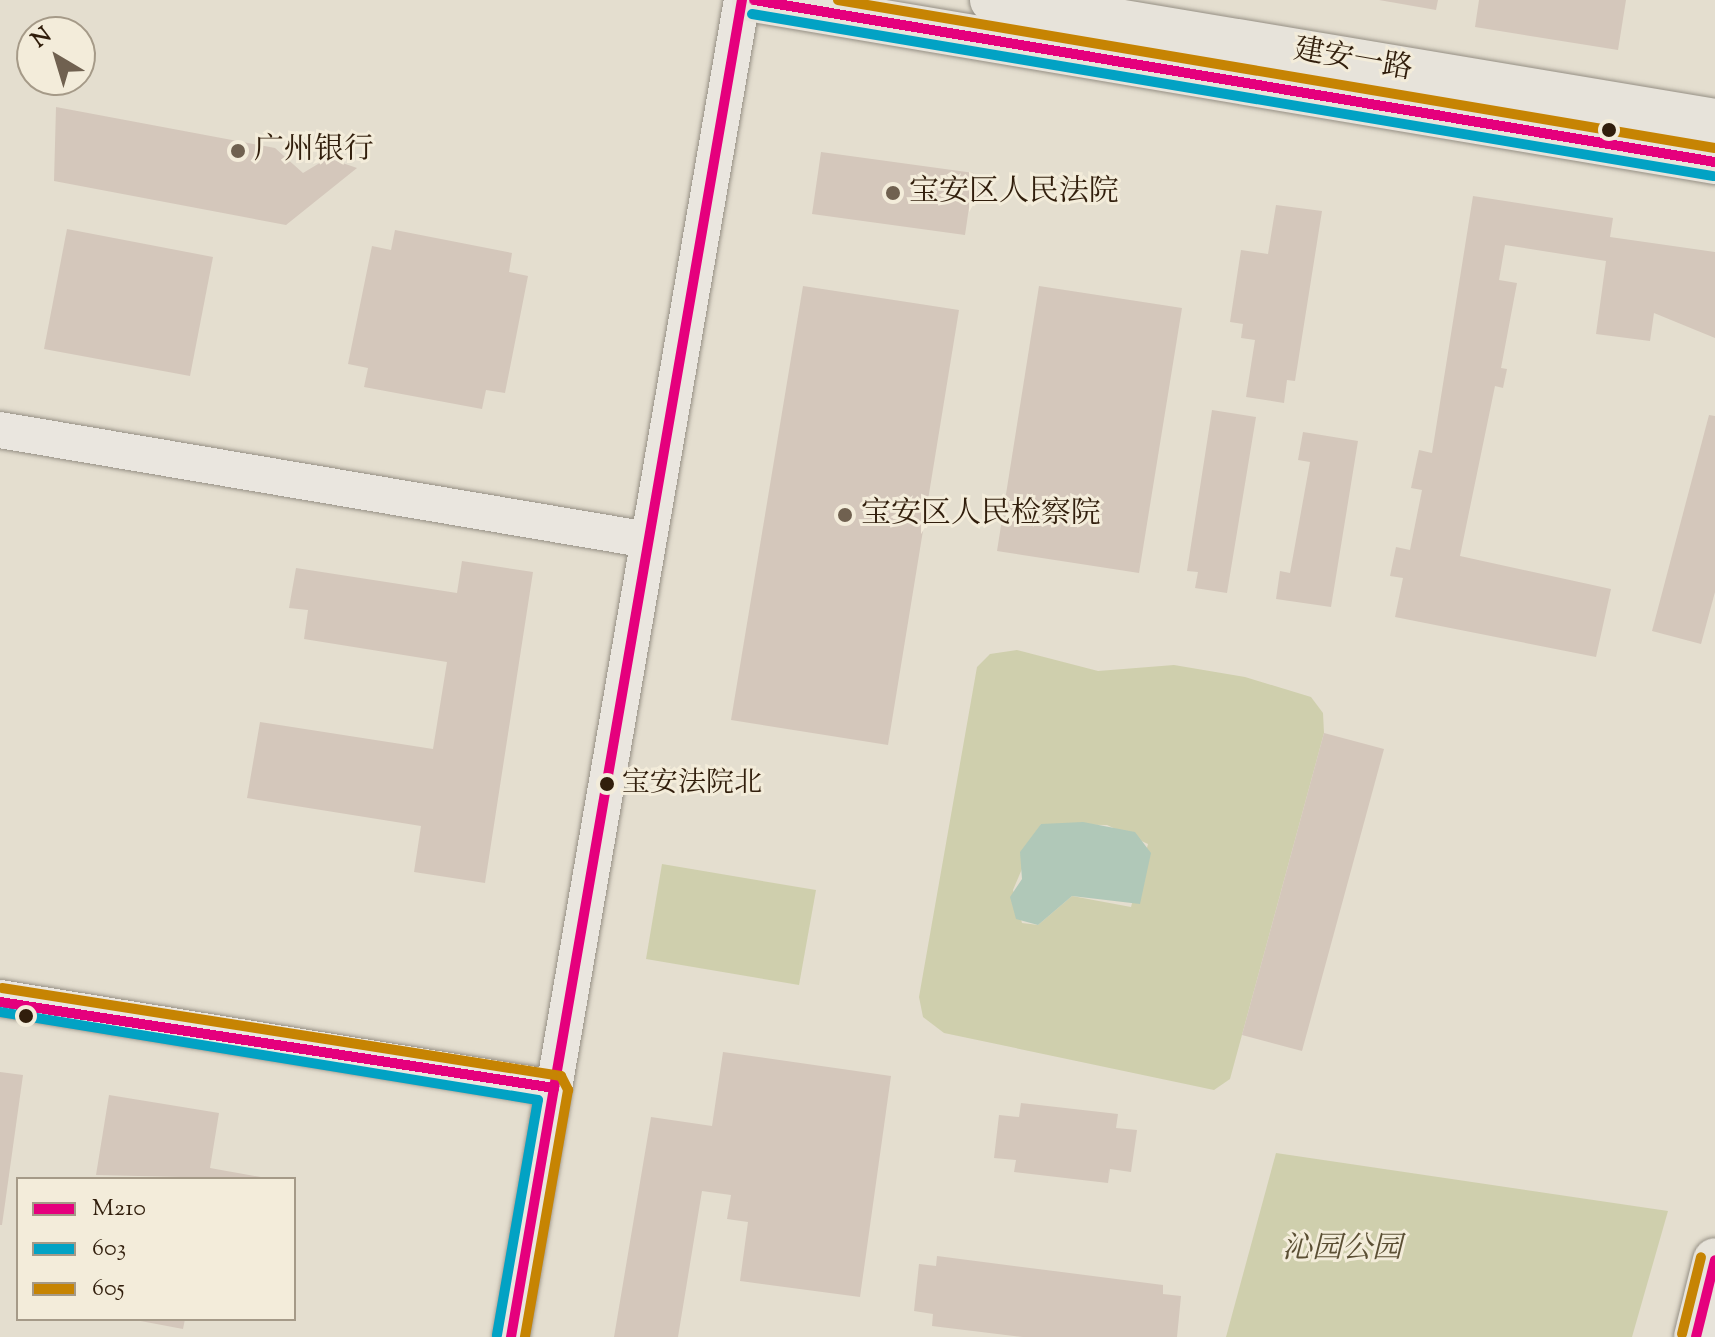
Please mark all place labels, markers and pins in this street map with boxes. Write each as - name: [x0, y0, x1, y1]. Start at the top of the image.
- unlabelled marker: [1601, 122, 1617, 138]
- place label: 广州银行: [254, 133, 374, 169]
- marker: 广州银行: [229, 142, 247, 160]
- place label: 宝安区人民法院: [909, 175, 1119, 211]
- marker: 宝安区人民法院: [884, 184, 902, 202]
- place label: 宝安区人民检察院: [861, 497, 1101, 533]
- marker: 宝安区人民检察院: [836, 506, 854, 524]
- place label: 宝安法院北: [622, 767, 762, 801]
- marker: 宝安法院北: [599, 776, 615, 792]
- unlabelled marker: [18, 1008, 34, 1024]

